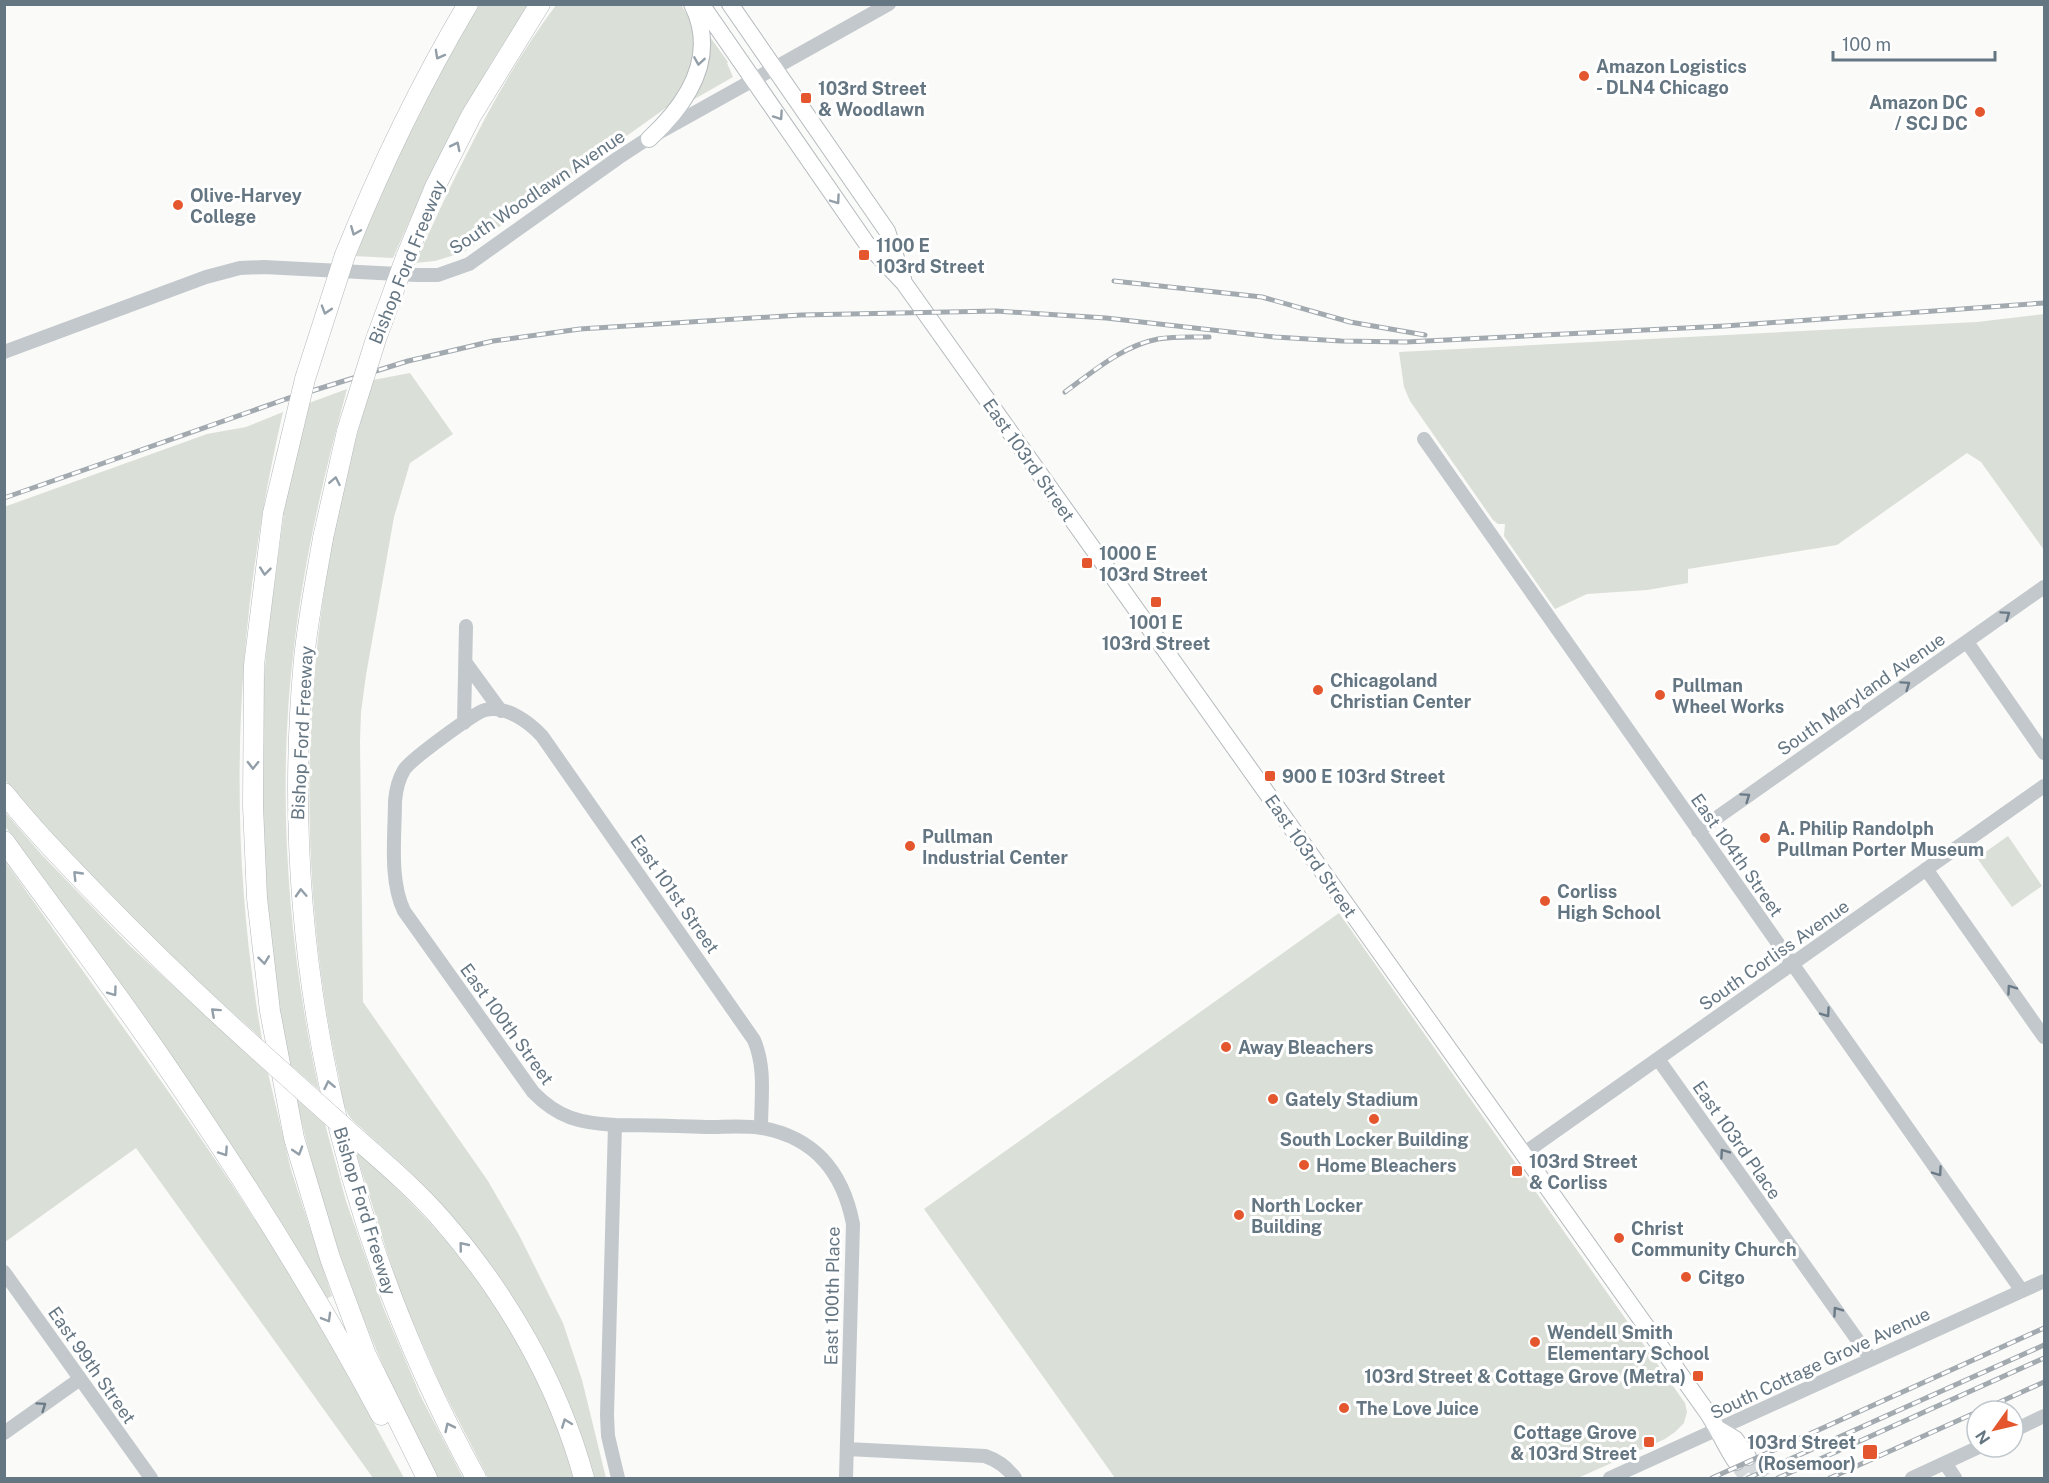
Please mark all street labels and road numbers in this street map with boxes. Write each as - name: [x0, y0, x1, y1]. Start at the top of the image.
- street label: South Woodlawn Avenue: [445, 125, 629, 259]
- street label: Bishop Ford Freeway: [365, 177, 450, 347]
- street label: East 103rd Street: [979, 394, 1079, 526]
- street label: South Maryland Avenue: [1773, 628, 1949, 760]
- street label: Bishop Ford Freeway: [287, 645, 317, 821]
- street label: East 103rd Street: [1261, 790, 1361, 922]
- street label: East 104th Street: [1687, 790, 1787, 920]
- street label: East 101st Street: [626, 831, 724, 957]
- street label: South Corliss Avenue: [1695, 895, 1853, 1015]
- street label: East 100th Street: [456, 959, 558, 1089]
- street label: East 103rd Place: [1688, 1077, 1786, 1203]
- street label: Bishop Ford Freeway: [329, 1124, 401, 1298]
- street label: East 100th Place: [820, 1226, 844, 1366]
- street label: East 99th Street: [44, 1303, 140, 1427]
- street label: South Cottage Grove Avenue: [1707, 1303, 1933, 1423]

